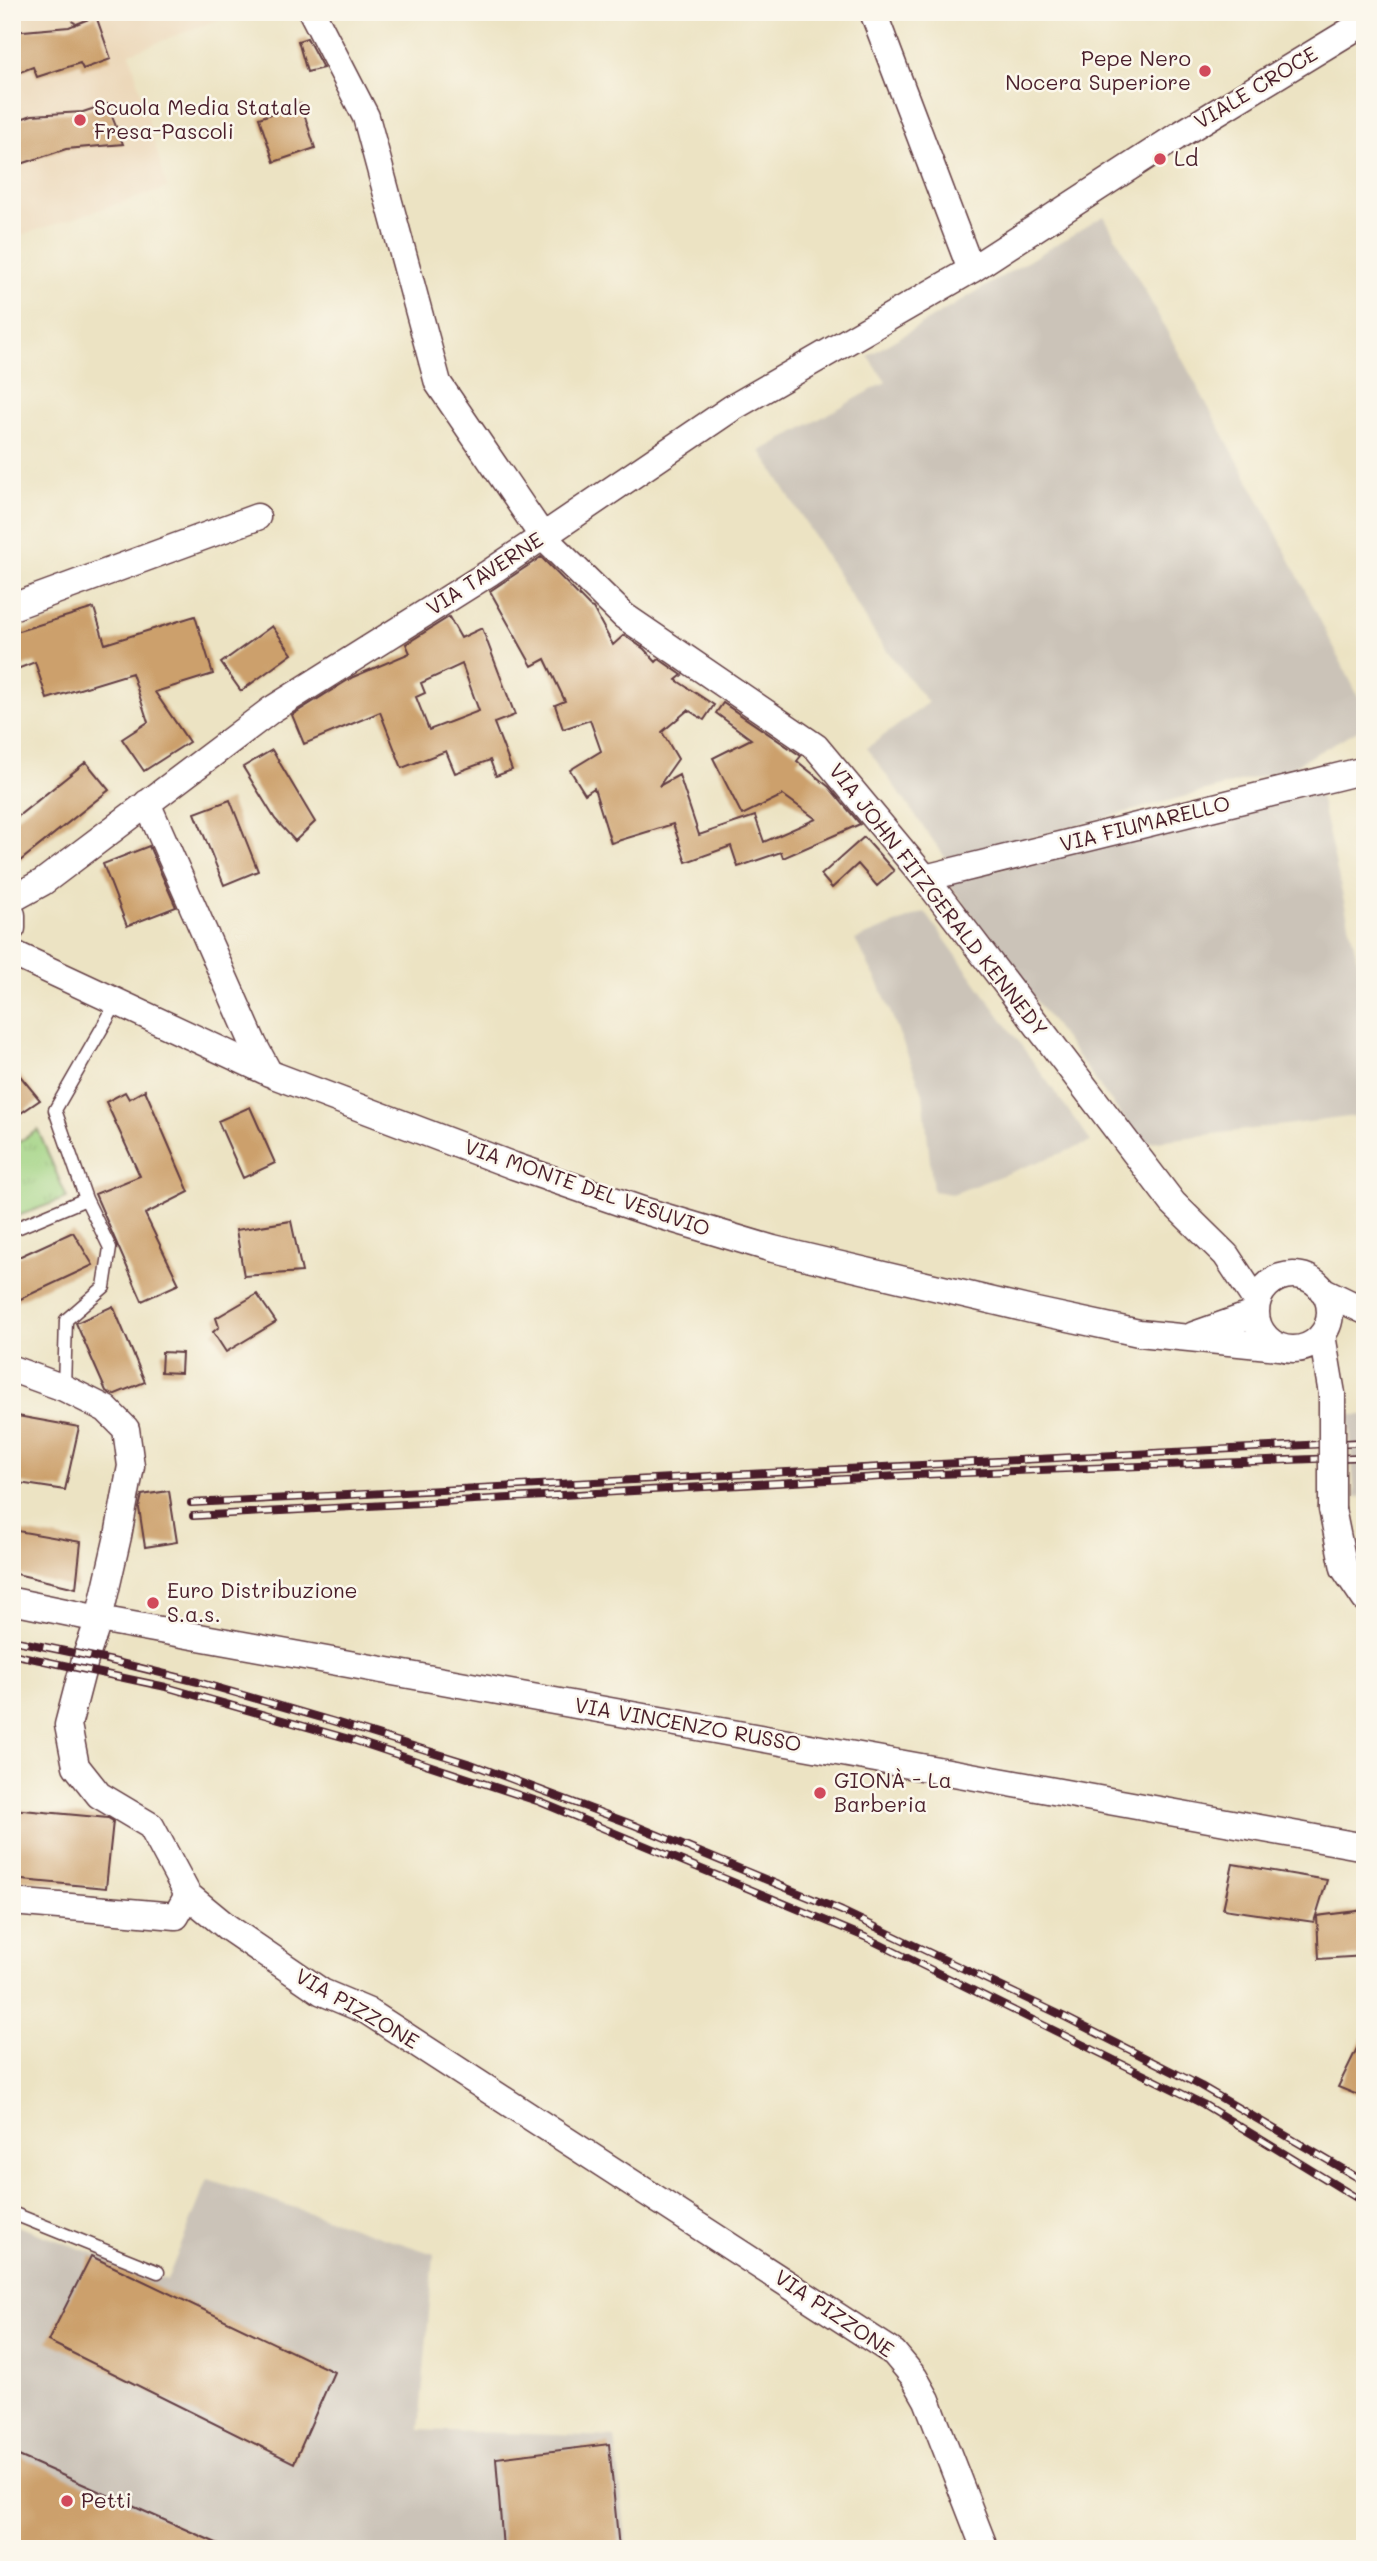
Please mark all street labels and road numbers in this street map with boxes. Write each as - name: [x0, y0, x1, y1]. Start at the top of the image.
- street label: VIALE CROCE: [1189, 39, 1322, 134]
- street label: VIA TAVERNE: [421, 525, 548, 620]
- street label: VIA JOHN FITZGERALD KENNEDY: [824, 757, 1054, 1041]
- street label: VIA FIUMARELLO: [1057, 788, 1233, 857]
- street label: VIA MONTE DEL VESUVIO: [461, 1132, 714, 1241]
- street label: VIA VINCENZO RUSSO: [573, 1690, 804, 1757]
- street label: VIA PIZZONE: [291, 1961, 424, 2054]
- street label: VIA PIZZONE: [770, 2263, 900, 2363]

